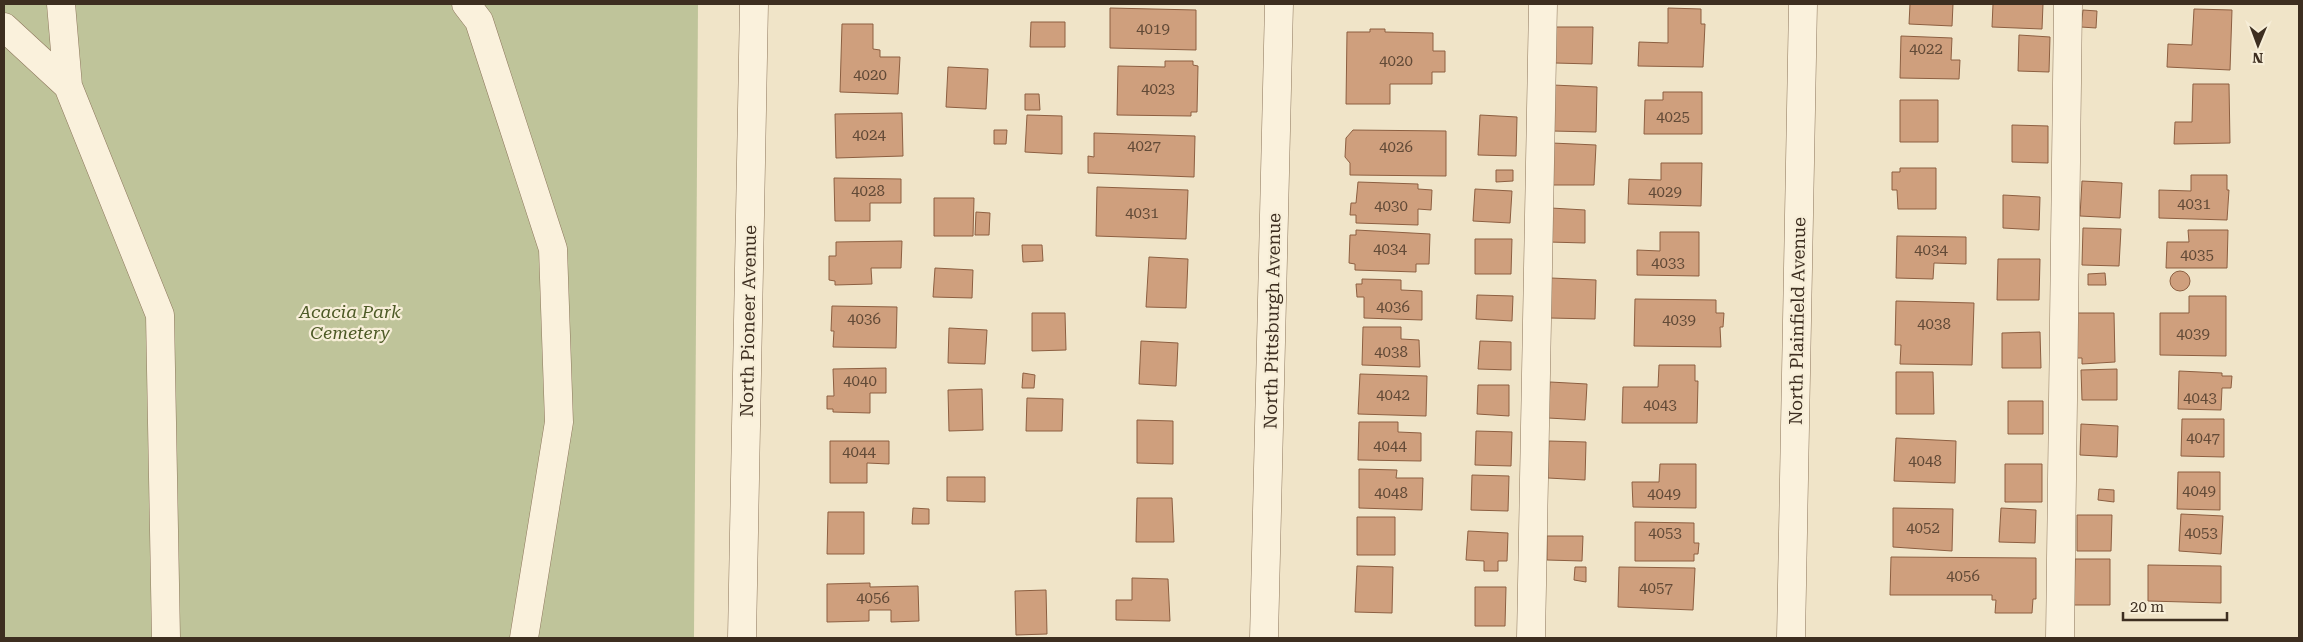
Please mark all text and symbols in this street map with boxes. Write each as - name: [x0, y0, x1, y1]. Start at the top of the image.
- house number: 4019: [1136, 20, 1170, 38]
- north arrow: [2233, 20, 2283, 70]
- house number: 4022: [1909, 40, 1943, 58]
- text: N: [2252, 50, 2263, 66]
- house number: 4020: [1379, 52, 1413, 70]
- house number: 4020: [853, 66, 887, 84]
- house number: 4023: [1141, 80, 1175, 98]
- house number: 4025: [1656, 108, 1690, 126]
- house number: 4024: [852, 126, 886, 144]
- house number: 4027: [1127, 137, 1161, 155]
- house number: 4026: [1379, 138, 1413, 156]
- house number: 4028: [851, 182, 885, 200]
- house number: 4029: [1648, 183, 1682, 201]
- house number: 4031: [2177, 195, 2211, 213]
- house number: 4030: [1374, 197, 1408, 215]
- house number: 4031: [1125, 204, 1159, 222]
- street label: North Pittsburgh Avenue: [1260, 213, 1284, 429]
- street label: North Plainfield Avenue: [1785, 217, 1809, 425]
- street label: North Pioneer Avenue: [736, 225, 760, 417]
- house number: 4034: [1373, 240, 1407, 258]
- house number: 4034: [1914, 241, 1948, 259]
- house number: 4035: [2180, 246, 2214, 264]
- house number: 4033: [1651, 254, 1685, 272]
- house number: 4036: [1376, 298, 1410, 316]
- park label: Acacia Park Cemetery: [298, 301, 401, 343]
- house number: 4036: [847, 310, 881, 328]
- house number: 4039: [1662, 311, 1696, 329]
- house number: 4038: [1917, 315, 1951, 333]
- house number: 4039: [2176, 325, 2210, 343]
- house number: 4038: [1374, 343, 1408, 361]
- house number: 4040: [843, 372, 877, 390]
- house number: 4042: [1376, 386, 1410, 404]
- house number: 4043: [2183, 389, 2217, 407]
- house number: 4043: [1643, 396, 1677, 414]
- house number: 4047: [2186, 429, 2220, 447]
- house number: 4044: [1373, 437, 1407, 455]
- house number: 4044: [842, 443, 876, 461]
- house number: 4048: [1908, 452, 1942, 470]
- house number: 4049: [2182, 482, 2216, 500]
- house number: 4048: [1374, 484, 1408, 502]
- house number: 4049: [1647, 485, 1681, 503]
- house number: 4052: [1906, 519, 1940, 537]
- house number: 4053: [1648, 524, 1682, 542]
- house number: 4053: [2184, 524, 2218, 542]
- house number: 4056: [1946, 567, 1980, 585]
- house number: 4057: [1639, 579, 1673, 597]
- house number: 4056: [856, 589, 890, 607]
- scale bar: [2123, 590, 2227, 622]
- text: 20 m: [2130, 598, 2165, 616]

